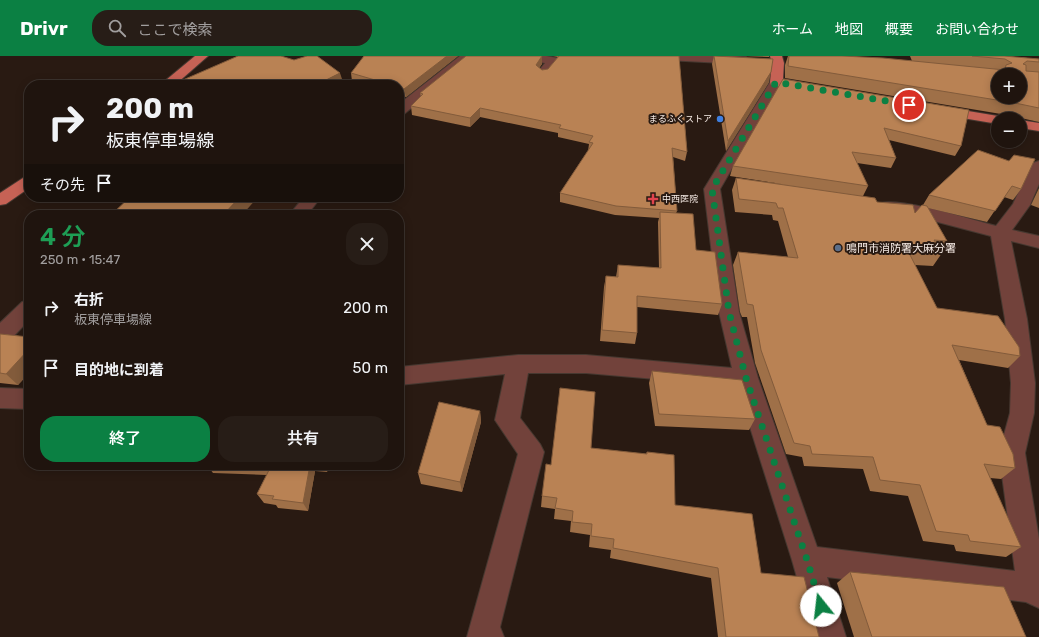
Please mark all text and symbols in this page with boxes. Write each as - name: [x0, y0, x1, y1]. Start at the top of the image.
- search box: [92, 10, 372, 46]
- text: Drivr: [20, 17, 68, 40]
- icon: search: [106, 17, 128, 39]
- text: ここで検索: [138, 21, 213, 39]
- text: ホーム: [771, 21, 813, 38]
- text: 地図: [835, 21, 863, 38]
- text: 概要: [885, 21, 913, 38]
- text: お問い合わせ: [935, 21, 1019, 38]
- map controls: [991, 68, 1027, 148]
- button: +: [991, 68, 1027, 104]
- pin: [892, 88, 926, 122]
- text: 200 m: [106, 92, 194, 125]
- icon: arrive: [898, 94, 920, 116]
- icon: right: [40, 96, 92, 148]
- button: −: [991, 112, 1027, 148]
- place label: まるふくストア: [649, 114, 712, 124]
- marker: まるふくストア: [715, 114, 725, 124]
- text: 板東停車場線: [106, 130, 214, 152]
- icon: arrive: [93, 172, 115, 194]
- text: その先: [40, 176, 85, 194]
- marker: 中西医院: [647, 193, 659, 205]
- place label: 中西医院: [662, 194, 698, 204]
- text: 4 分: [40, 223, 85, 251]
- button: close: [346, 223, 388, 265]
- place label: 鳴門市消防署大麻分署: [846, 242, 956, 255]
- marker: 鳴門市消防署大麻分署: [833, 243, 843, 253]
- text: 250 m · 15:47: [40, 252, 120, 267]
- text: 右折: [74, 291, 104, 309]
- icon: right: [40, 297, 62, 319]
- text: 200 m: [343, 299, 388, 317]
- text: 板東停車場線: [74, 312, 152, 327]
- icon: arrive: [40, 357, 62, 379]
- text: 50 m: [353, 359, 388, 377]
- text: 目的地に到着: [74, 361, 164, 379]
- button: 終了: [40, 416, 210, 462]
- button: 共有: [218, 416, 388, 462]
- position arrow: [800, 585, 842, 627]

